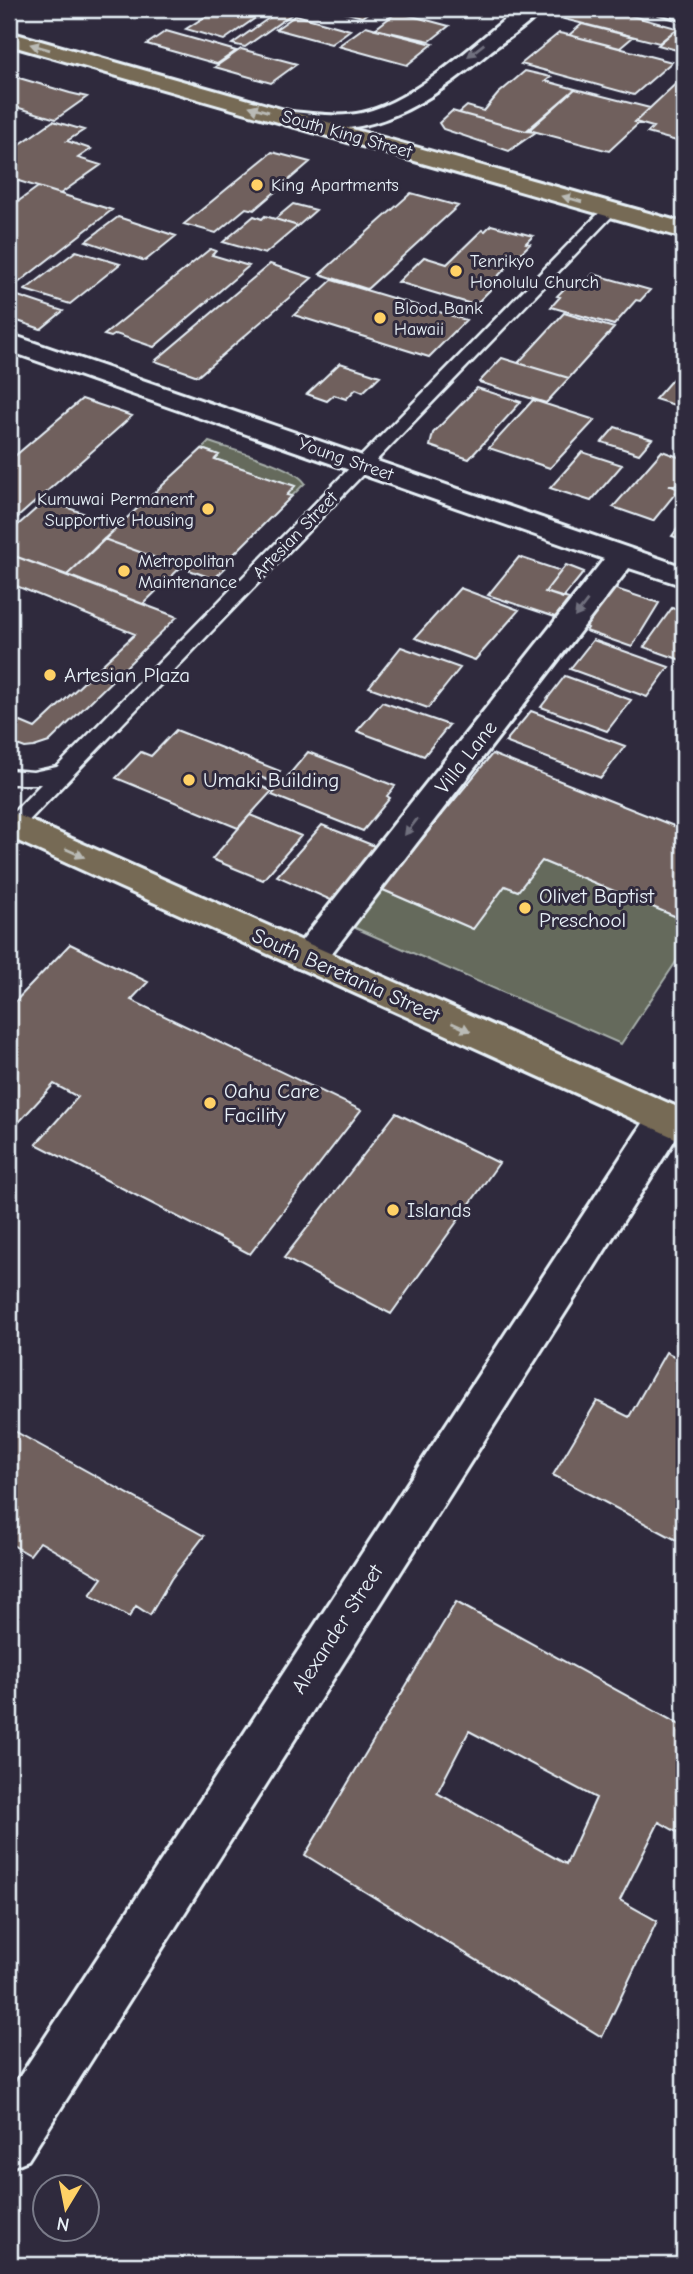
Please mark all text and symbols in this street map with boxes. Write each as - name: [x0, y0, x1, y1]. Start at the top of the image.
- one-way arrow: [29, 41, 50, 51]
- one-way arrow: [468, 43, 486, 58]
- one-way arrow: [248, 104, 269, 114]
- street label: South King Street: [279, 106, 415, 163]
- place label: King Apartments: [271, 175, 399, 196]
- marker: King Apartments: [249, 177, 265, 193]
- one-way arrow: [561, 193, 582, 203]
- place label: Tenrikyo Honolulu Church: [470, 251, 599, 293]
- marker: Tenrikyo Honolulu Church: [448, 263, 464, 279]
- place label: Blood Bank Hawaii: [394, 298, 483, 340]
- marker: Blood Bank Hawaii: [372, 310, 388, 326]
- street label: Young Street: [296, 433, 397, 486]
- street label: Artesian Street: [249, 487, 343, 583]
- place label: Kumuwai Permanent Supportive Housing: [37, 489, 195, 531]
- marker: Kumuwai Permanent Supportive Housing: [200, 501, 216, 517]
- place label: Metropolitan Maintenance: [138, 551, 237, 593]
- marker: Metropolitan Maintenance: [116, 563, 132, 579]
- one-way arrow: [574, 600, 589, 618]
- place label: Artesian Plaza: [64, 663, 190, 687]
- marker: Artesian Plaza: [42, 667, 58, 683]
- street label: Villa Lane: [430, 716, 502, 798]
- place label: Umaki Building: [203, 768, 339, 792]
- marker: Umaki Building: [181, 772, 197, 788]
- one-way arrow: [403, 817, 418, 835]
- one-way arrow: [65, 847, 85, 859]
- place label: Olivet Baptist Preschool: [539, 884, 655, 932]
- marker: Olivet Baptist Preschool: [517, 900, 533, 916]
- street label: South Beretania Street: [249, 923, 444, 1028]
- one-way arrow: [451, 1021, 471, 1033]
- place label: Oahu Care Facility: [224, 1079, 320, 1127]
- marker: Oahu Care Facility: [202, 1095, 218, 1111]
- place label: Islands: [407, 1198, 471, 1222]
- marker: Islands: [385, 1202, 401, 1218]
- street label: Alexander Street: [286, 1559, 388, 1698]
- north arrow: [32, 2172, 102, 2242]
- text: N: [55, 2212, 71, 2236]

